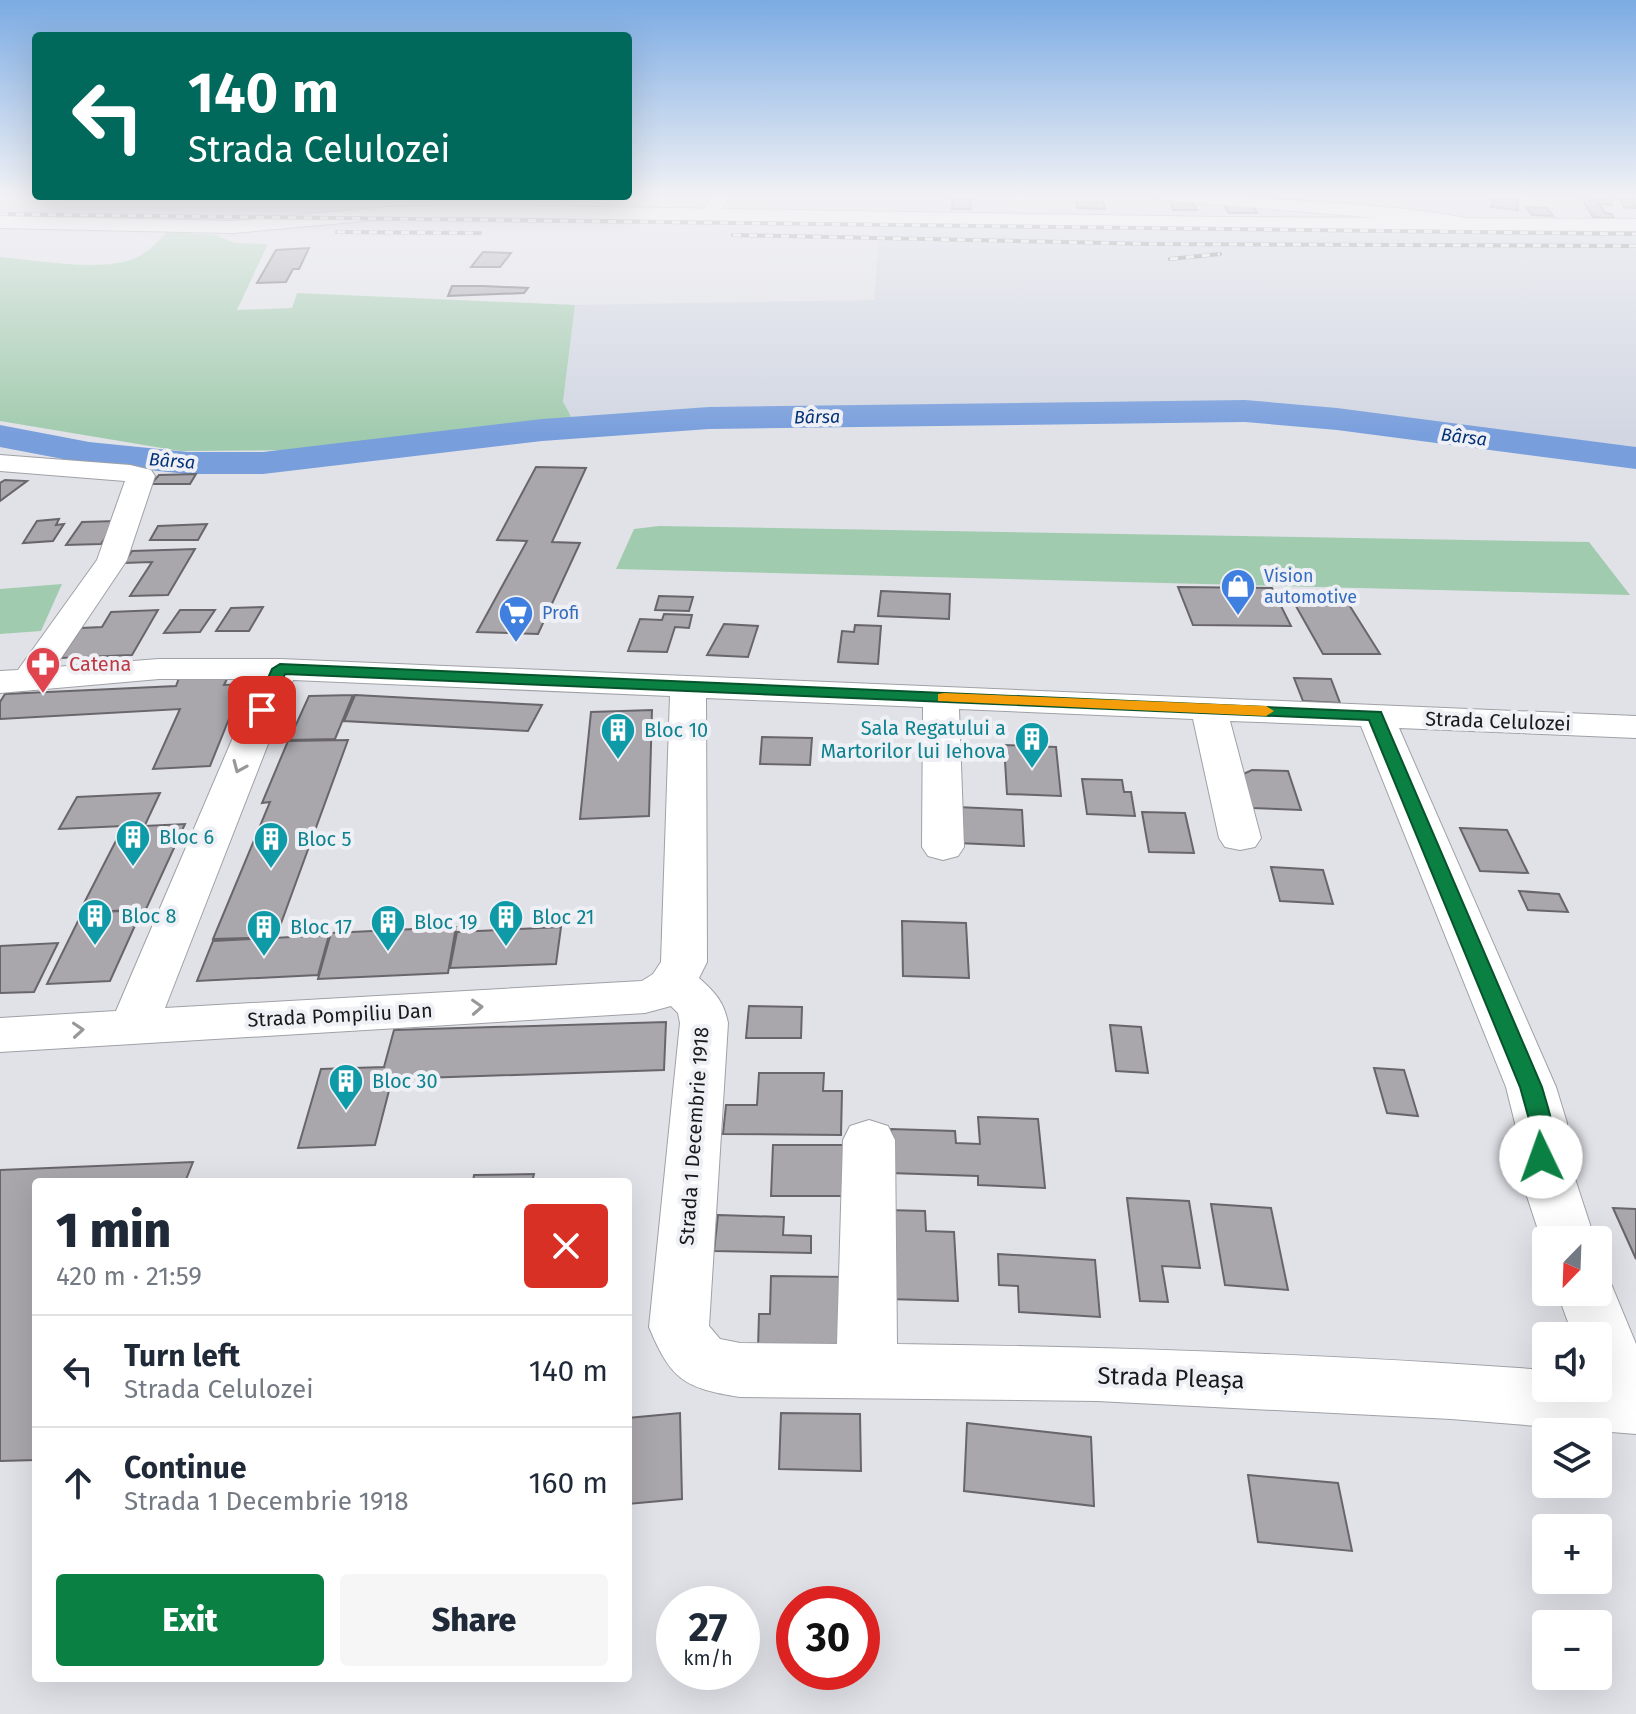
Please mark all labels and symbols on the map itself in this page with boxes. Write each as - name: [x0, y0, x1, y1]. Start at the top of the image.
- water label: Bârsa: [794, 406, 840, 428]
- water label: Bârsa: [1440, 423, 1488, 451]
- water label: Bârsa: [148, 448, 196, 474]
- place label: Vision automotive: [1264, 565, 1357, 608]
- shop icon: Vision automotive: [1219, 567, 1257, 617]
- supermarket icon: Profi: [497, 594, 535, 644]
- place label: Profi: [542, 602, 579, 624]
- pharmacy icon: Catena: [24, 645, 62, 695]
- place label: Catena: [69, 652, 131, 676]
- pin: [228, 676, 296, 744]
- street label: Strada Celulozei: [1425, 706, 1571, 736]
- building icon: Bloc 10: [599, 711, 637, 761]
- place label: Sala Regatului a Martorilor lui Iehova: [820, 716, 1006, 763]
- place label: Bloc 10: [644, 718, 708, 742]
- building icon: Sala Regatului a Martorilor lui Iehova: [1013, 720, 1051, 770]
- one-way arrow: [232, 759, 248, 773]
- building icon: Bloc 6: [114, 818, 152, 868]
- building icon: Bloc 5: [252, 820, 290, 870]
- place label: Bloc 6: [159, 825, 214, 849]
- place label: Bloc 5: [297, 827, 351, 851]
- building icon: Bloc 8: [76, 897, 114, 947]
- building icon: Bloc 21: [487, 898, 525, 948]
- building icon: Bloc 19: [369, 903, 407, 953]
- place label: Bloc 8: [121, 904, 176, 928]
- place label: Bloc 21: [532, 905, 595, 929]
- building icon: Bloc 17: [245, 908, 283, 958]
- place label: Bloc 19: [414, 910, 478, 934]
- place label: Bloc 17: [290, 915, 352, 939]
- street label: Strada Pompiliu Dan: [247, 998, 433, 1032]
- one-way arrow: [471, 999, 484, 1016]
- one-way arrow: [72, 1021, 85, 1038]
- street label: Strada 1 Decembrie 1918: [674, 1026, 714, 1246]
- building icon: Bloc 30: [327, 1062, 365, 1112]
- place label: Bloc 30: [372, 1069, 438, 1093]
- position arrow: [1499, 1115, 1583, 1199]
- north arrow: [1532, 1226, 1612, 1306]
- street label: Strada Pleașa: [1097, 1361, 1245, 1396]
- speed limit sign: 30: [776, 1586, 880, 1690]

